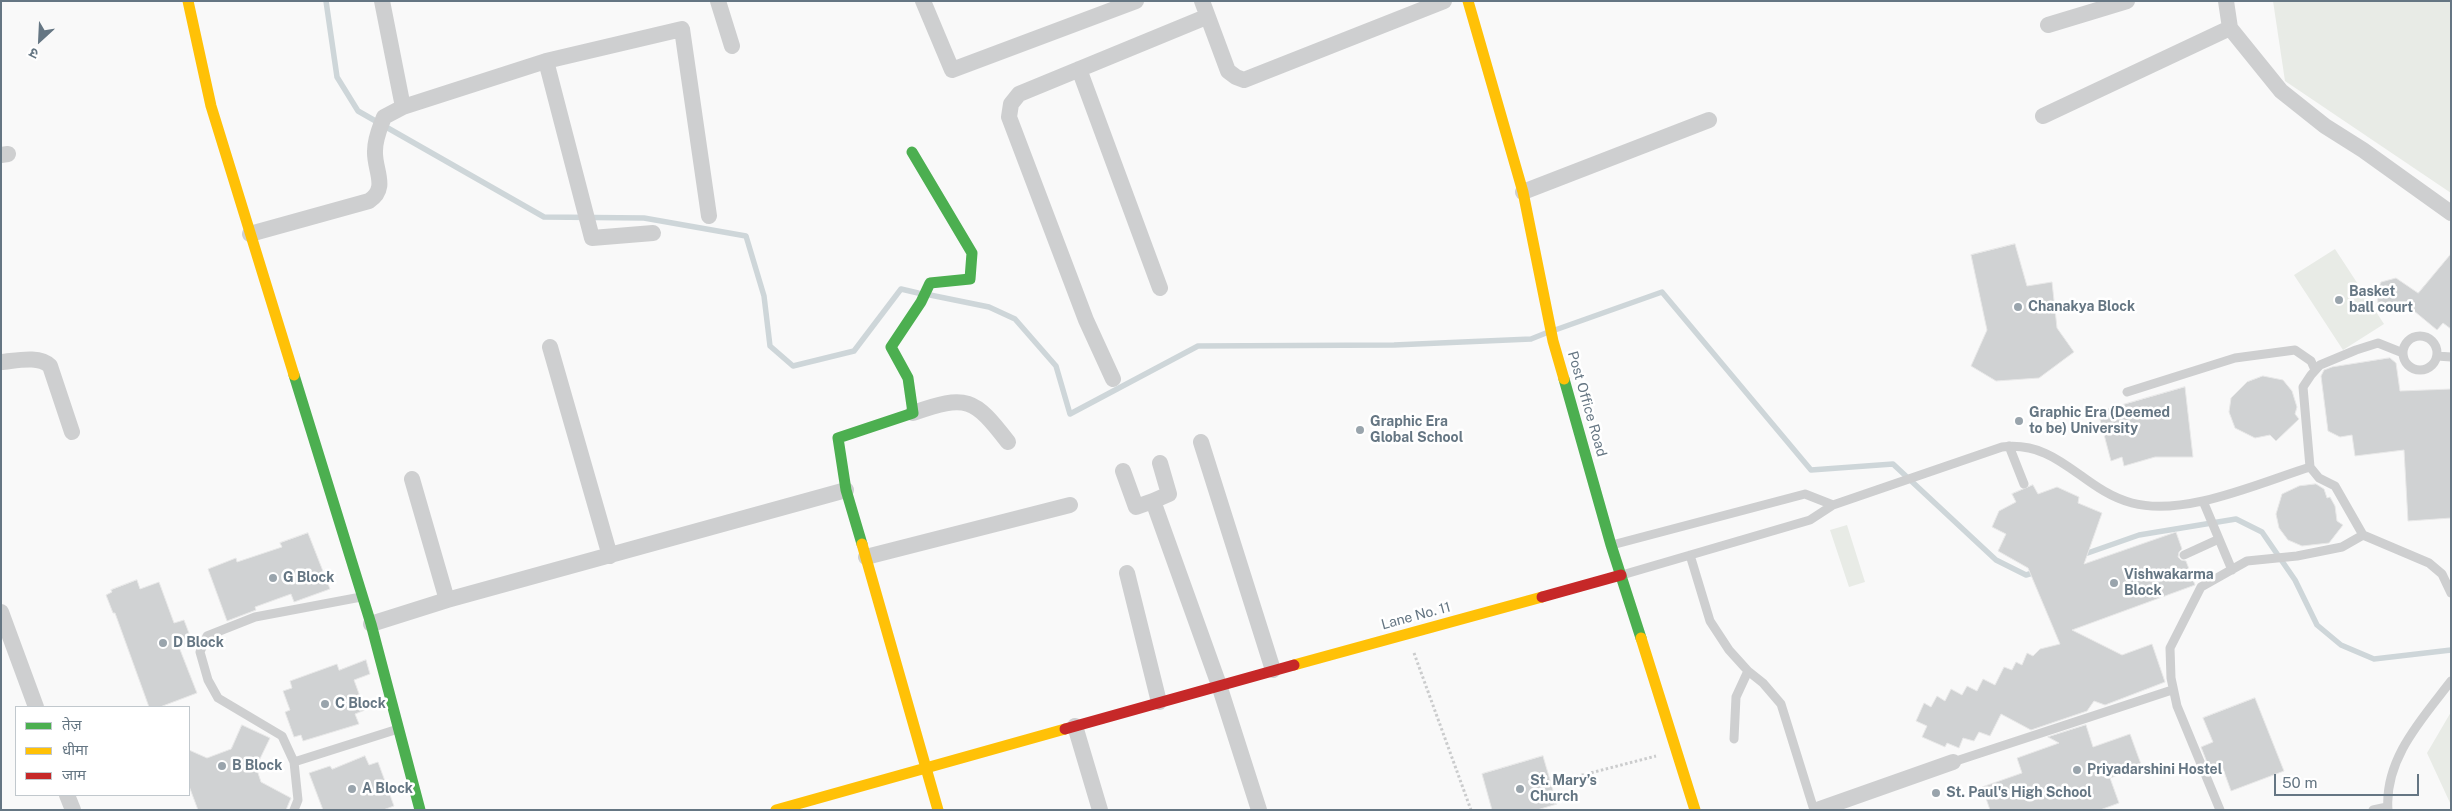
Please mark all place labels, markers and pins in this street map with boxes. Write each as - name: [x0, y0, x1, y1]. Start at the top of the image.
- place label: Basket ball court: [2349, 284, 2413, 316]
- marker: Basket ball court: [2333, 294, 2345, 306]
- place label: Chanakya Block: [2028, 299, 2135, 315]
- marker: Chanakya Block: [2012, 301, 2024, 313]
- place label: Graphic Era (Deemed to be) University: [2029, 405, 2170, 438]
- place label: Graphic Era Global School: [1370, 414, 1463, 447]
- marker: Graphic Era (Deemed to be) University: [2013, 415, 2025, 427]
- marker: Graphic Era Global School: [1354, 424, 1366, 436]
- place label: Vishwakarma Block: [2124, 567, 2214, 600]
- place label: G Block: [283, 570, 334, 586]
- marker: G Block: [267, 572, 279, 584]
- marker: Vishwakarma Block: [2108, 577, 2120, 589]
- place label: D Block: [173, 635, 224, 651]
- marker: D Block: [157, 637, 169, 649]
- place label: C Block: [335, 696, 386, 712]
- marker: C Block: [319, 698, 331, 710]
- place label: B Block: [232, 758, 282, 774]
- marker: B Block: [216, 760, 228, 772]
- place label: Priyadarshini Hostel: [2087, 762, 2222, 778]
- marker: Priyadarshini Hostel: [2071, 764, 2083, 776]
- place label: St. Mary’s Church: [1530, 773, 1597, 806]
- place label: A Block: [362, 781, 413, 797]
- marker: A Block: [346, 783, 358, 795]
- marker: St. Mary’s Church: [1514, 783, 1526, 795]
- place label: St. Paul's High School: [1946, 785, 2092, 801]
- marker: St. Paul's High School: [1930, 787, 1942, 799]

